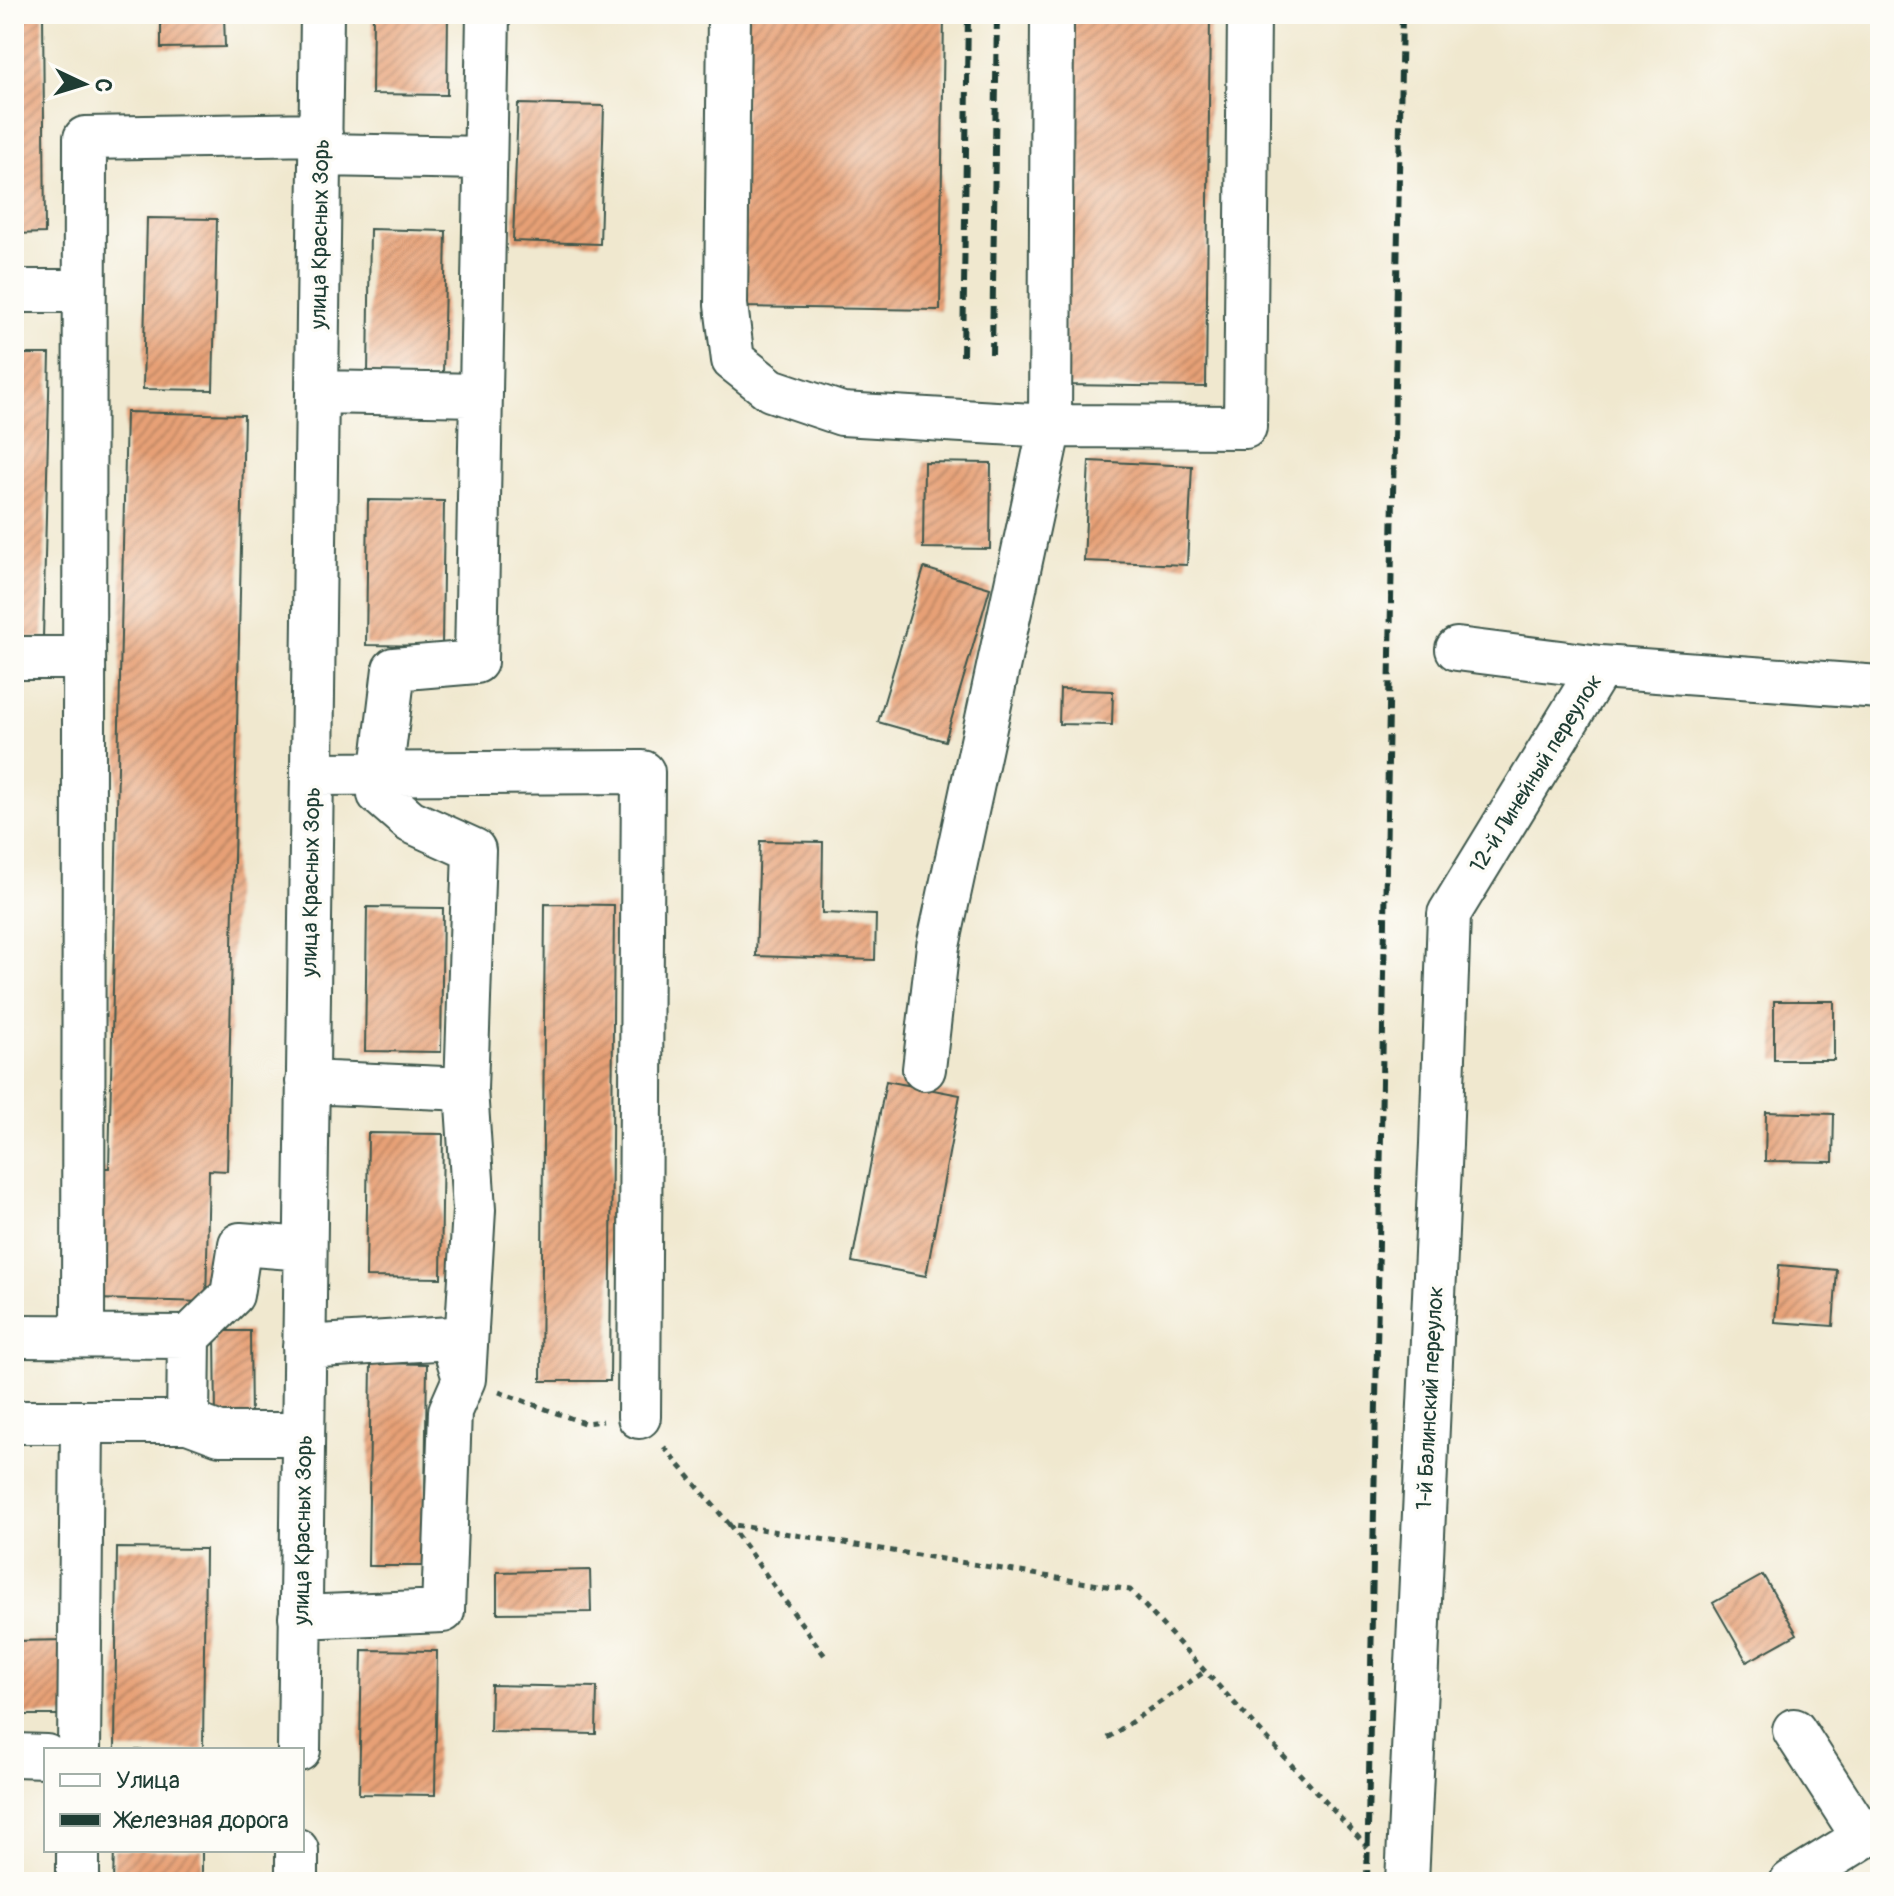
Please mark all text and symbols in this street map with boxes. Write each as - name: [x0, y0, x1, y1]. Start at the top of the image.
- north arrow: [44, 44, 124, 124]
- text: С: [88, 78, 117, 93]
- street label: улица Красных Зорь: [304, 139, 336, 330]
- street label: 12-й Линейный переулок: [1463, 669, 1608, 878]
- street label: улица Красных Зорь: [295, 787, 327, 978]
- street label: 1-й Балинский переулок: [1410, 1285, 1450, 1511]
- street label: улица Красных Зорь: [287, 1435, 319, 1626]
- legend: [44, 1748, 304, 1852]
- text: Улица: [116, 1766, 180, 1795]
- text: Железная дорога: [112, 1806, 289, 1835]

